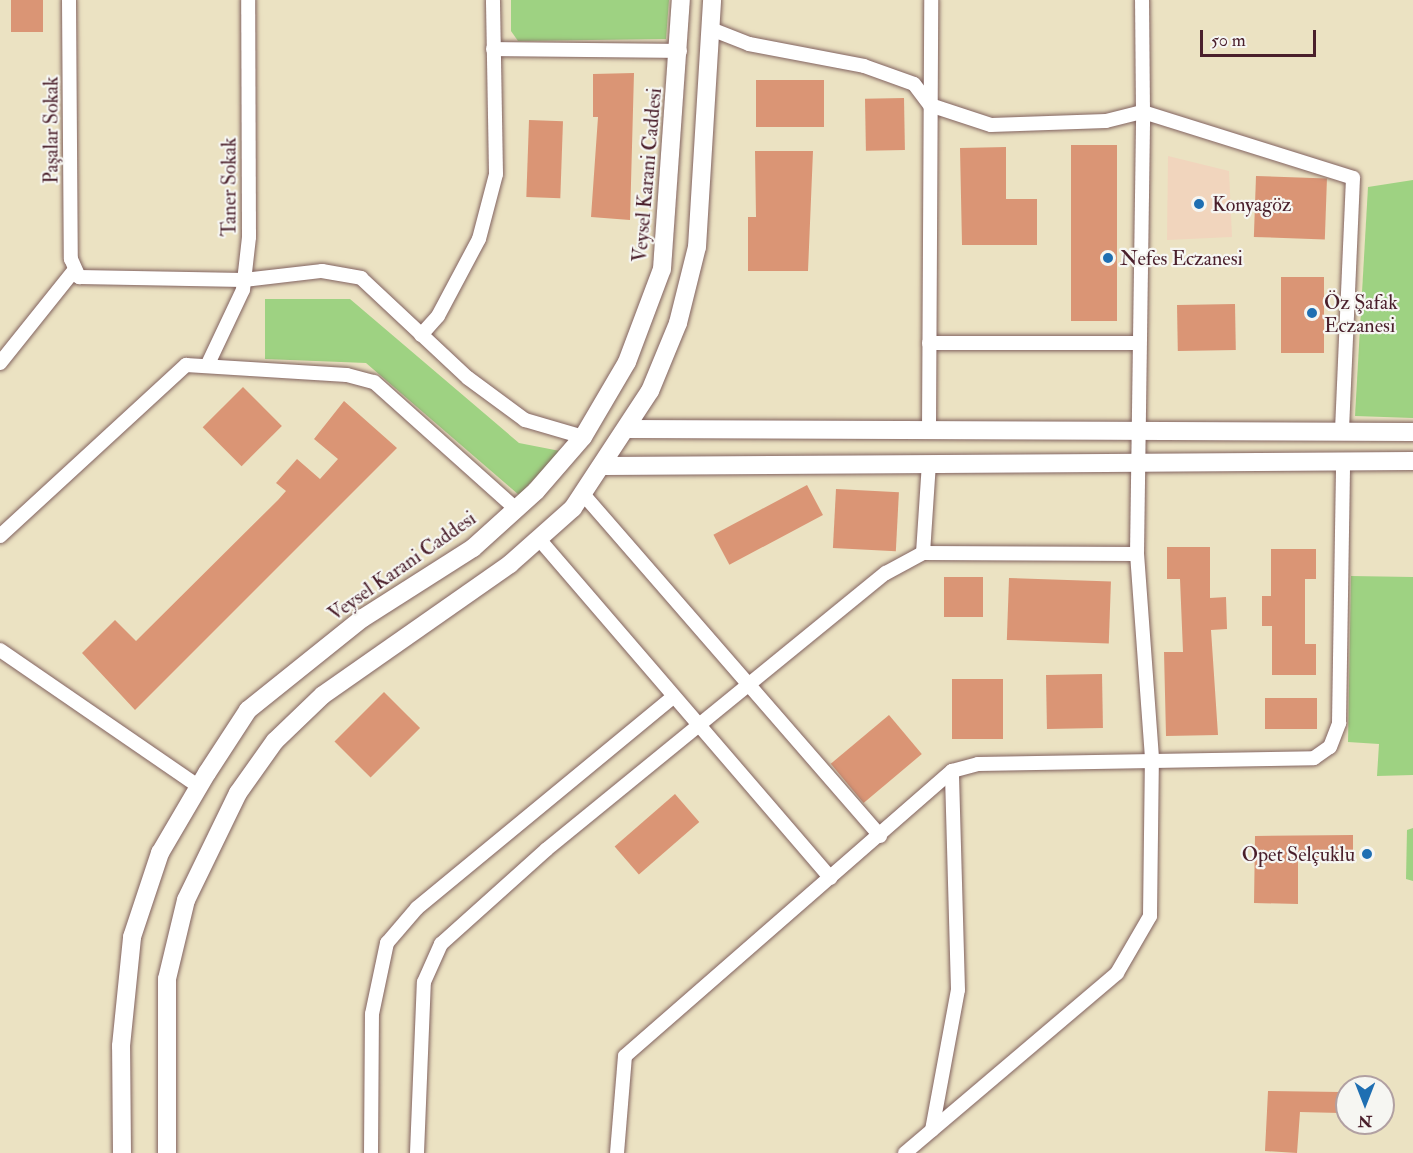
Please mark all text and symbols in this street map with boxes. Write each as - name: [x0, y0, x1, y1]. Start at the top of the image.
- scale bar: [1203, 18, 1318, 56]
- text: 50 m: [1211, 29, 1246, 52]
- street label: Paşalar Sokak: [39, 76, 63, 184]
- street label: Veysel Karani Caddesi: [627, 87, 667, 263]
- street label: Taner Sokak: [217, 137, 241, 237]
- place label: Konyagöz: [1212, 192, 1291, 216]
- marker: Konyagöz: [1190, 195, 1208, 213]
- place label: Nefes Eczanesi: [1120, 246, 1243, 270]
- marker: Nefes Eczanesi: [1101, 251, 1115, 265]
- place label: Öz Şafak Eczanesi: [1324, 290, 1398, 337]
- marker: Öz Şafak Eczanesi: [1305, 306, 1319, 320]
- street label: Veysel Karani Caddesi: [323, 506, 481, 626]
- place label: Opet Selçuklu: [1242, 842, 1355, 866]
- marker: Opet Selçuklu: [1360, 847, 1374, 861]
- north arrow: [1335, 1075, 1395, 1135]
- text: N: [1358, 1111, 1372, 1131]

